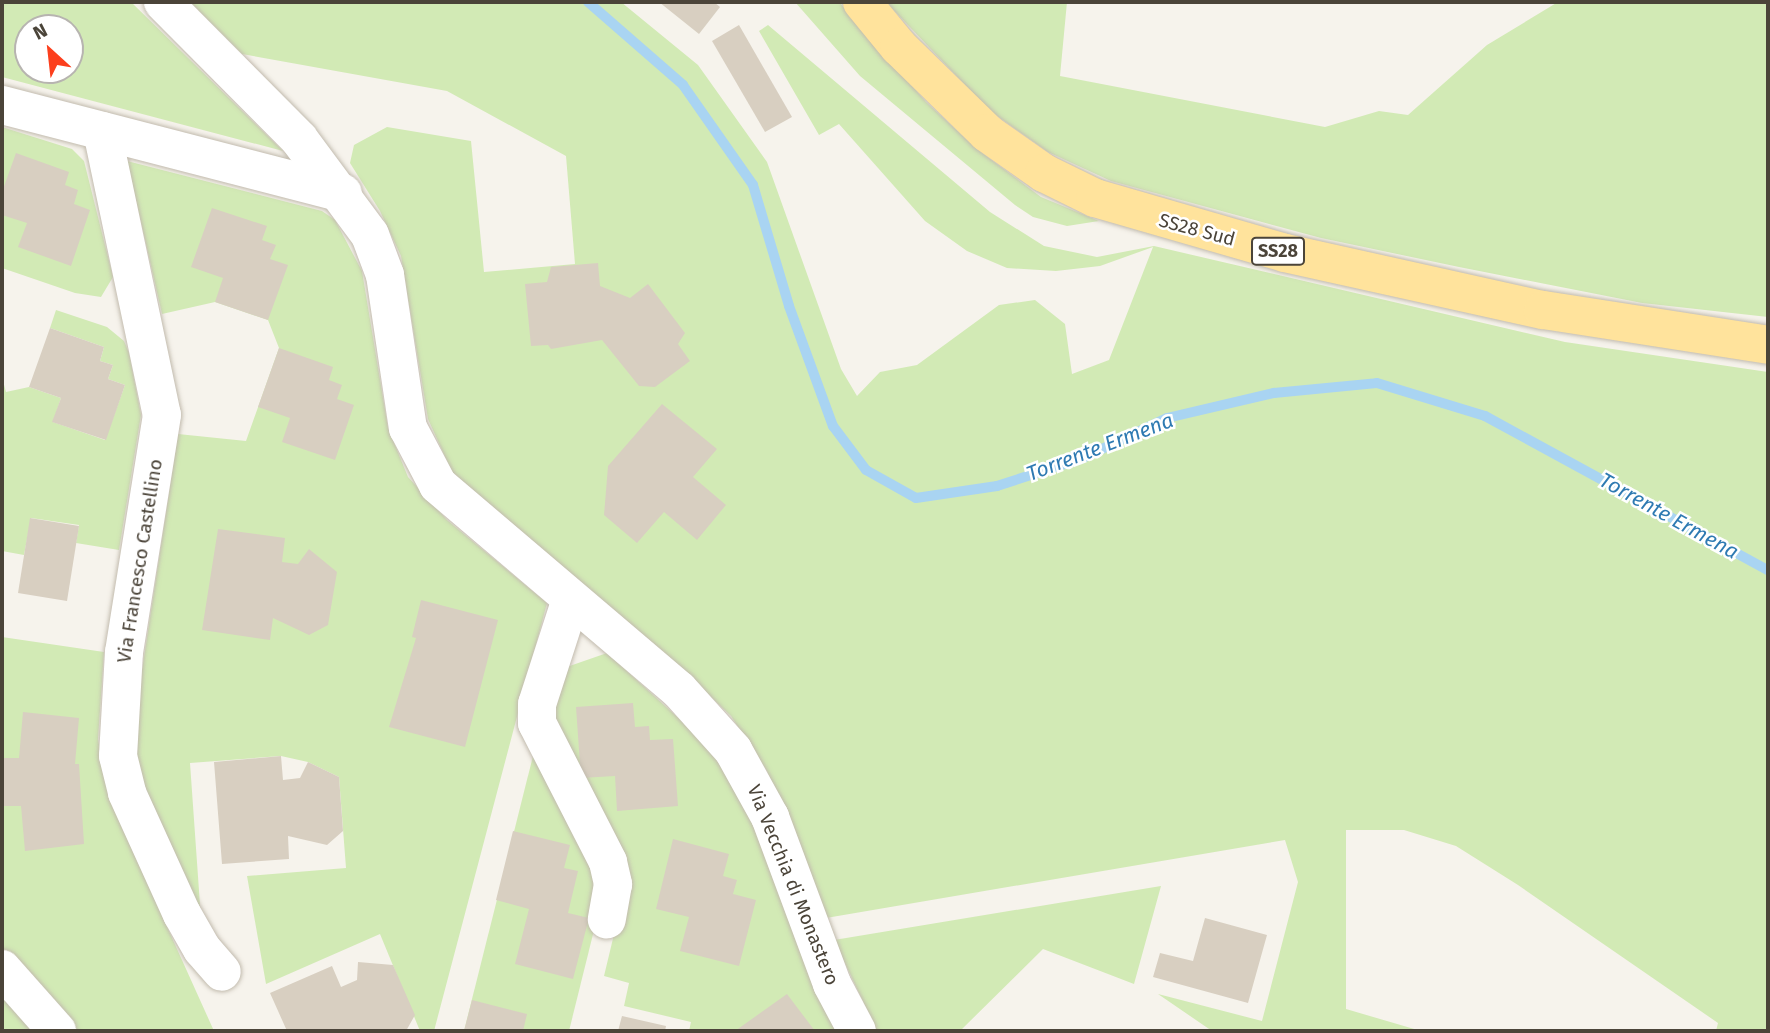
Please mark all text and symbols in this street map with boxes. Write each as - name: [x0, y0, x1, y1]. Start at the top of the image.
- north arrow: [14, 14, 84, 84]
- text: N: [29, 19, 51, 45]
- street label: SS28 Sud: [1156, 209, 1238, 251]
- road number: SS28: [1250, 236, 1306, 265]
- water label: Torrente Ermena: [1023, 407, 1177, 487]
- street label: Via Francesco Castellino: [113, 457, 167, 665]
- water label: Torrente Ermena: [1595, 467, 1743, 565]
- street label: Via Vecchia di Monastero: [742, 782, 844, 988]

